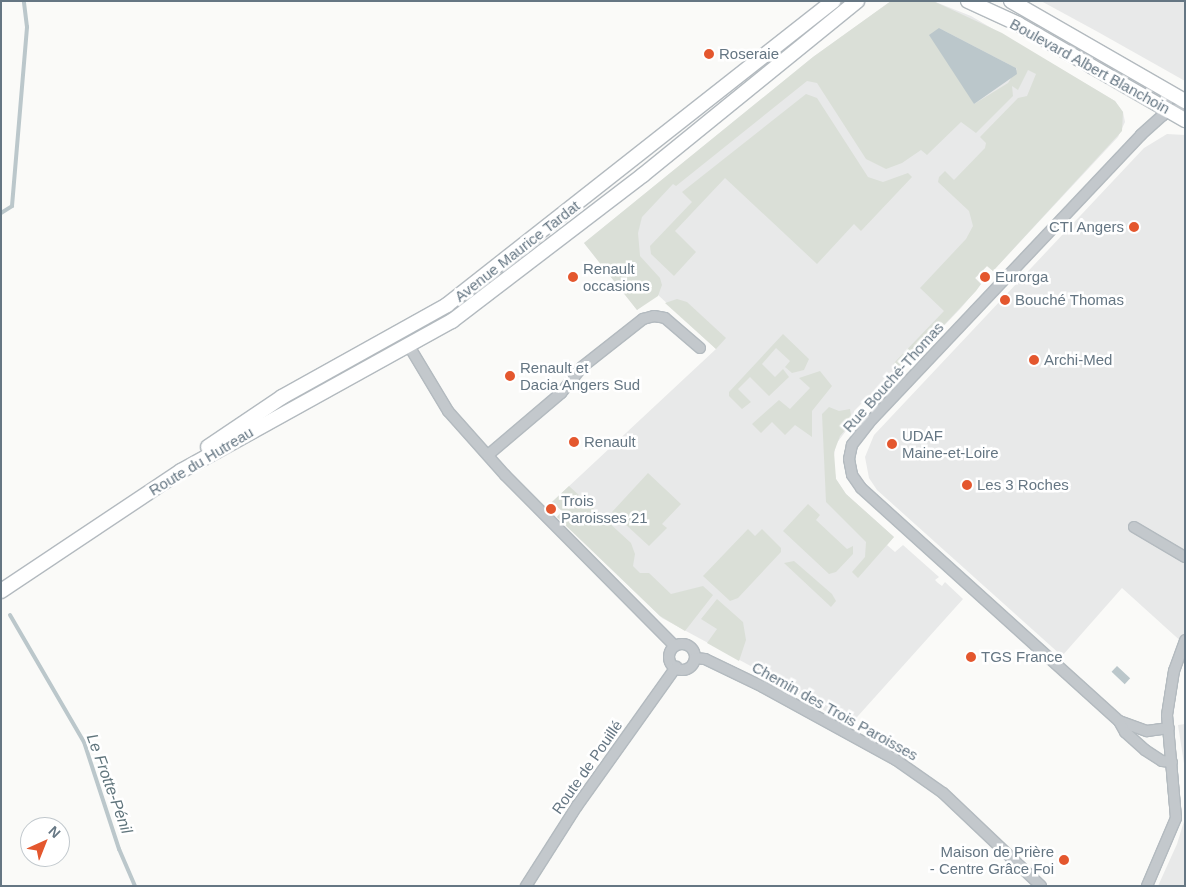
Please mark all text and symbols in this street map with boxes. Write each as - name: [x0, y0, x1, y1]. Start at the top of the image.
- street label: Boulevard Albert Blanchoin: [1007, 14, 1173, 118]
- place label: Roseraie: [719, 45, 779, 63]
- marker: Roseraie: [703, 48, 715, 60]
- street label: Avenue Maurice Tardat: [451, 197, 583, 305]
- place label: CTI Angers: [1048, 218, 1124, 236]
- marker: CTI Angers: [1128, 221, 1140, 233]
- place label: Renault occasions: [583, 259, 650, 294]
- place label: Eurorga: [995, 268, 1048, 286]
- marker: Renault occasions: [567, 271, 579, 283]
- marker: Eurorga: [979, 271, 991, 283]
- place label: Bouché Thomas: [1015, 291, 1124, 309]
- marker: Bouché Thomas: [999, 294, 1011, 306]
- street label: Rue Bouché-Thomas: [839, 318, 947, 436]
- place label: Archi-Med: [1044, 351, 1112, 369]
- marker: Archi-Med: [1028, 354, 1040, 366]
- place label: Renault et Dacia Angers Sud: [520, 358, 641, 393]
- marker: Renault et Dacia Angers Sud: [504, 370, 516, 382]
- street label: Route du Hutreau: [146, 423, 256, 499]
- place label: UDAF Maine-et-Loire: [902, 426, 999, 461]
- place label: Renault: [584, 433, 636, 451]
- marker: Renault: [568, 436, 580, 448]
- marker: UDAF Maine-et-Loire: [886, 438, 898, 450]
- place label: Les 3 Roches: [977, 476, 1069, 494]
- marker: Les 3 Roches: [961, 479, 973, 491]
- place label: Trois Paroisses 21: [561, 491, 648, 526]
- marker: Trois Paroisses 21: [545, 503, 557, 515]
- place label: TGS France: [981, 648, 1063, 666]
- marker: TGS France: [965, 651, 977, 663]
- street label: Chemin des Trois Paroisses: [749, 658, 921, 764]
- street label: Route de Pouillé: [548, 717, 626, 817]
- water label: Le Frotte-Pénil: [82, 731, 136, 837]
- north arrow: [20, 817, 70, 867]
- text: N: [46, 823, 64, 841]
- place label: Maison de Prière - Centre Grâce Foi: [930, 842, 1054, 877]
- marker: Maison de Prière - Centre Grâce Foi: [1058, 854, 1070, 866]

